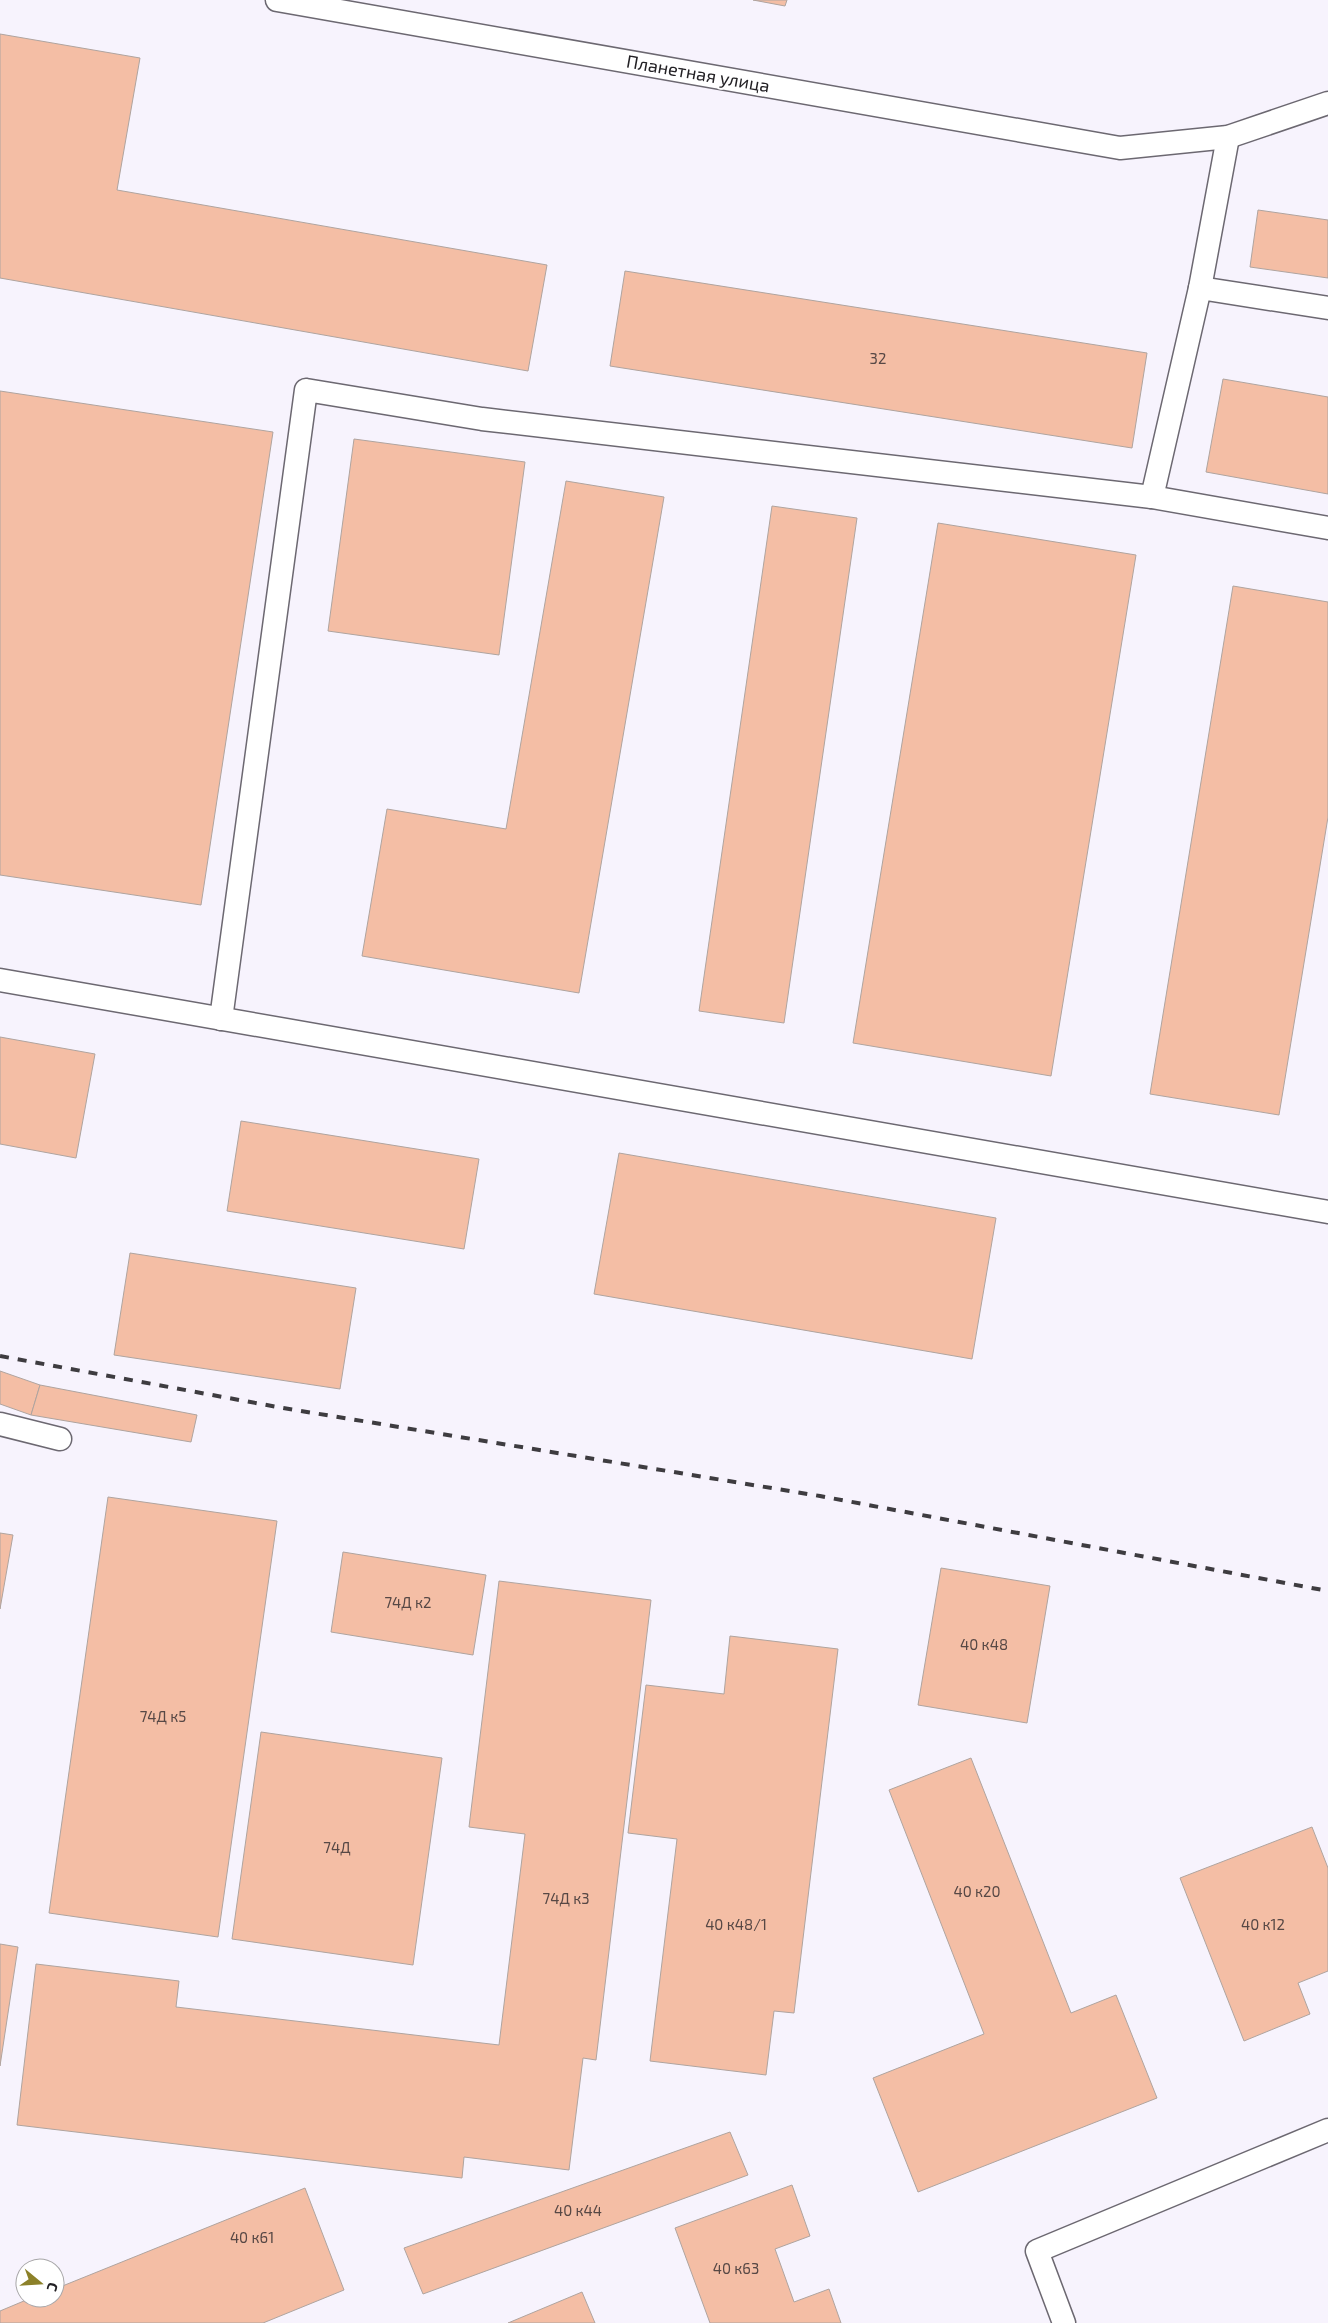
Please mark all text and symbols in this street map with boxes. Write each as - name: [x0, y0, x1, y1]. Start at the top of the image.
- street label: Планетная улица: [625, 50, 772, 96]
- house number: 32: [870, 349, 886, 367]
- house number: 74Д к2: [384, 1593, 432, 1611]
- house number: 40 к48: [960, 1635, 1008, 1653]
- house number: 74Д к5: [140, 1707, 186, 1725]
- house number: 74Д: [323, 1838, 351, 1856]
- house number: 40 к20: [953, 1882, 1001, 1900]
- house number: 74Д к3: [542, 1889, 590, 1907]
- house number: 40 к48/1: [705, 1915, 767, 1933]
- house number: 40 к12: [1241, 1915, 1285, 1933]
- house number: 40 к44: [554, 2201, 602, 2219]
- house number: 40 к61: [230, 2228, 274, 2246]
- north arrow: [15, 2258, 65, 2308]
- house number: 40 к63: [713, 2259, 759, 2277]
- text: С: [43, 2281, 62, 2294]

